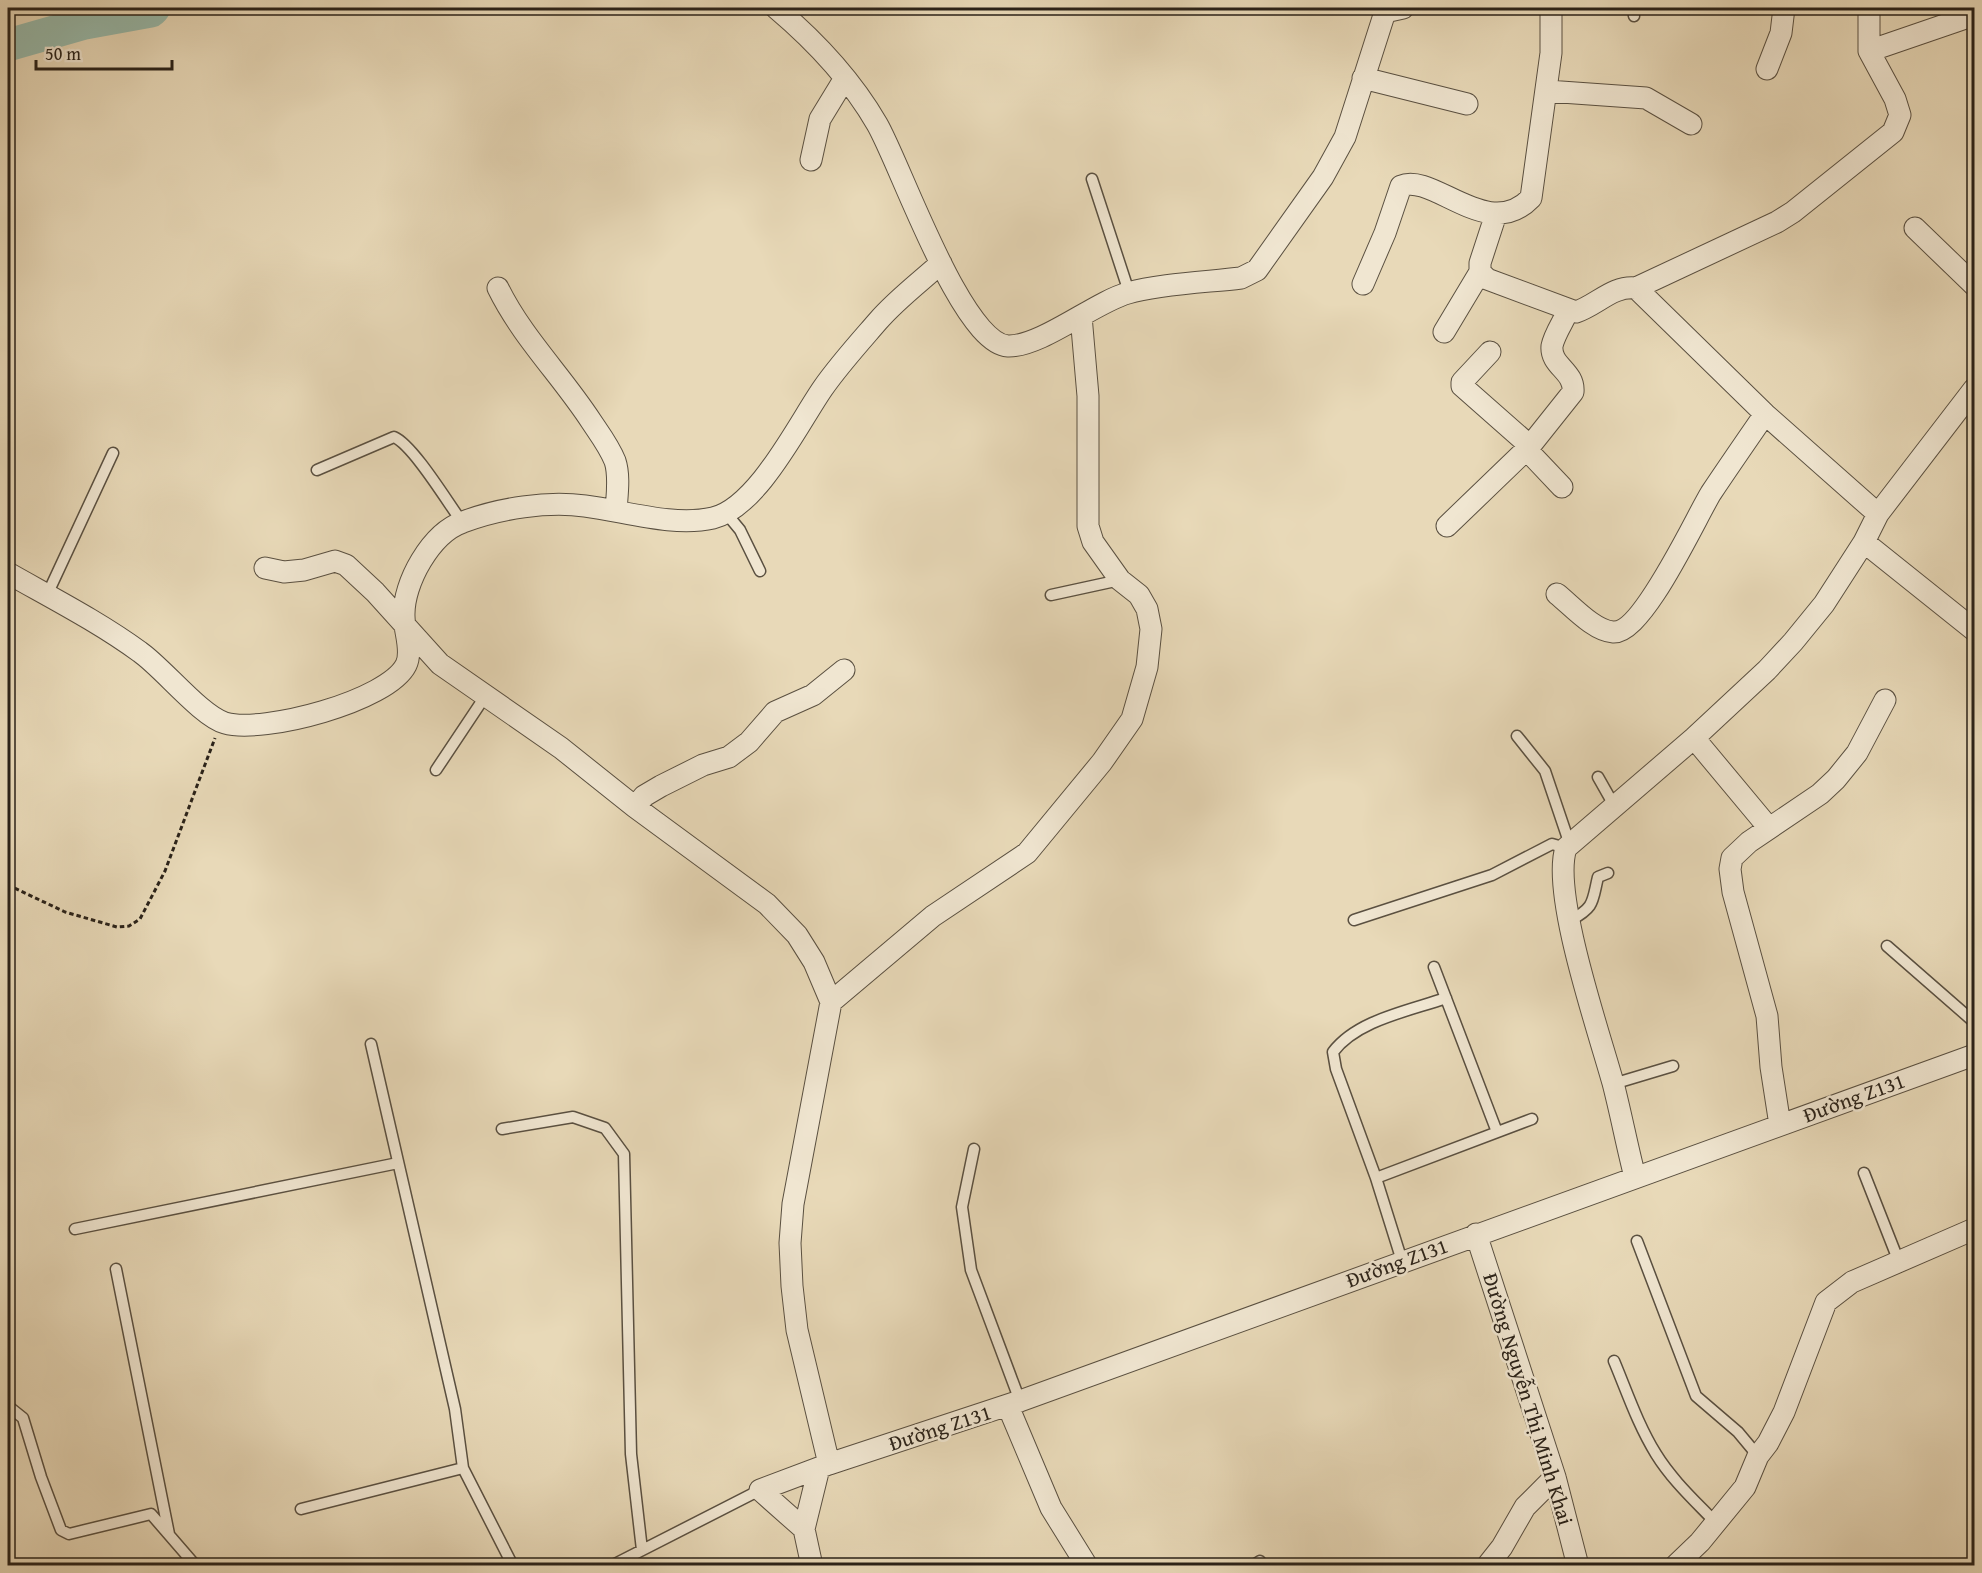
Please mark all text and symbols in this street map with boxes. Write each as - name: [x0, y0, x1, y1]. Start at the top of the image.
- scale bar: [36, 33, 172, 71]
- text: 50 m: [45, 40, 81, 67]
- street label: Đường Z131: [1799, 1065, 1909, 1130]
- street label: Đường Z131: [1342, 1230, 1452, 1295]
- street label: Đường Nguyễn Thị Minh Khai: [1475, 1269, 1582, 1529]
- street label: Đường Z131: [885, 1396, 995, 1459]

